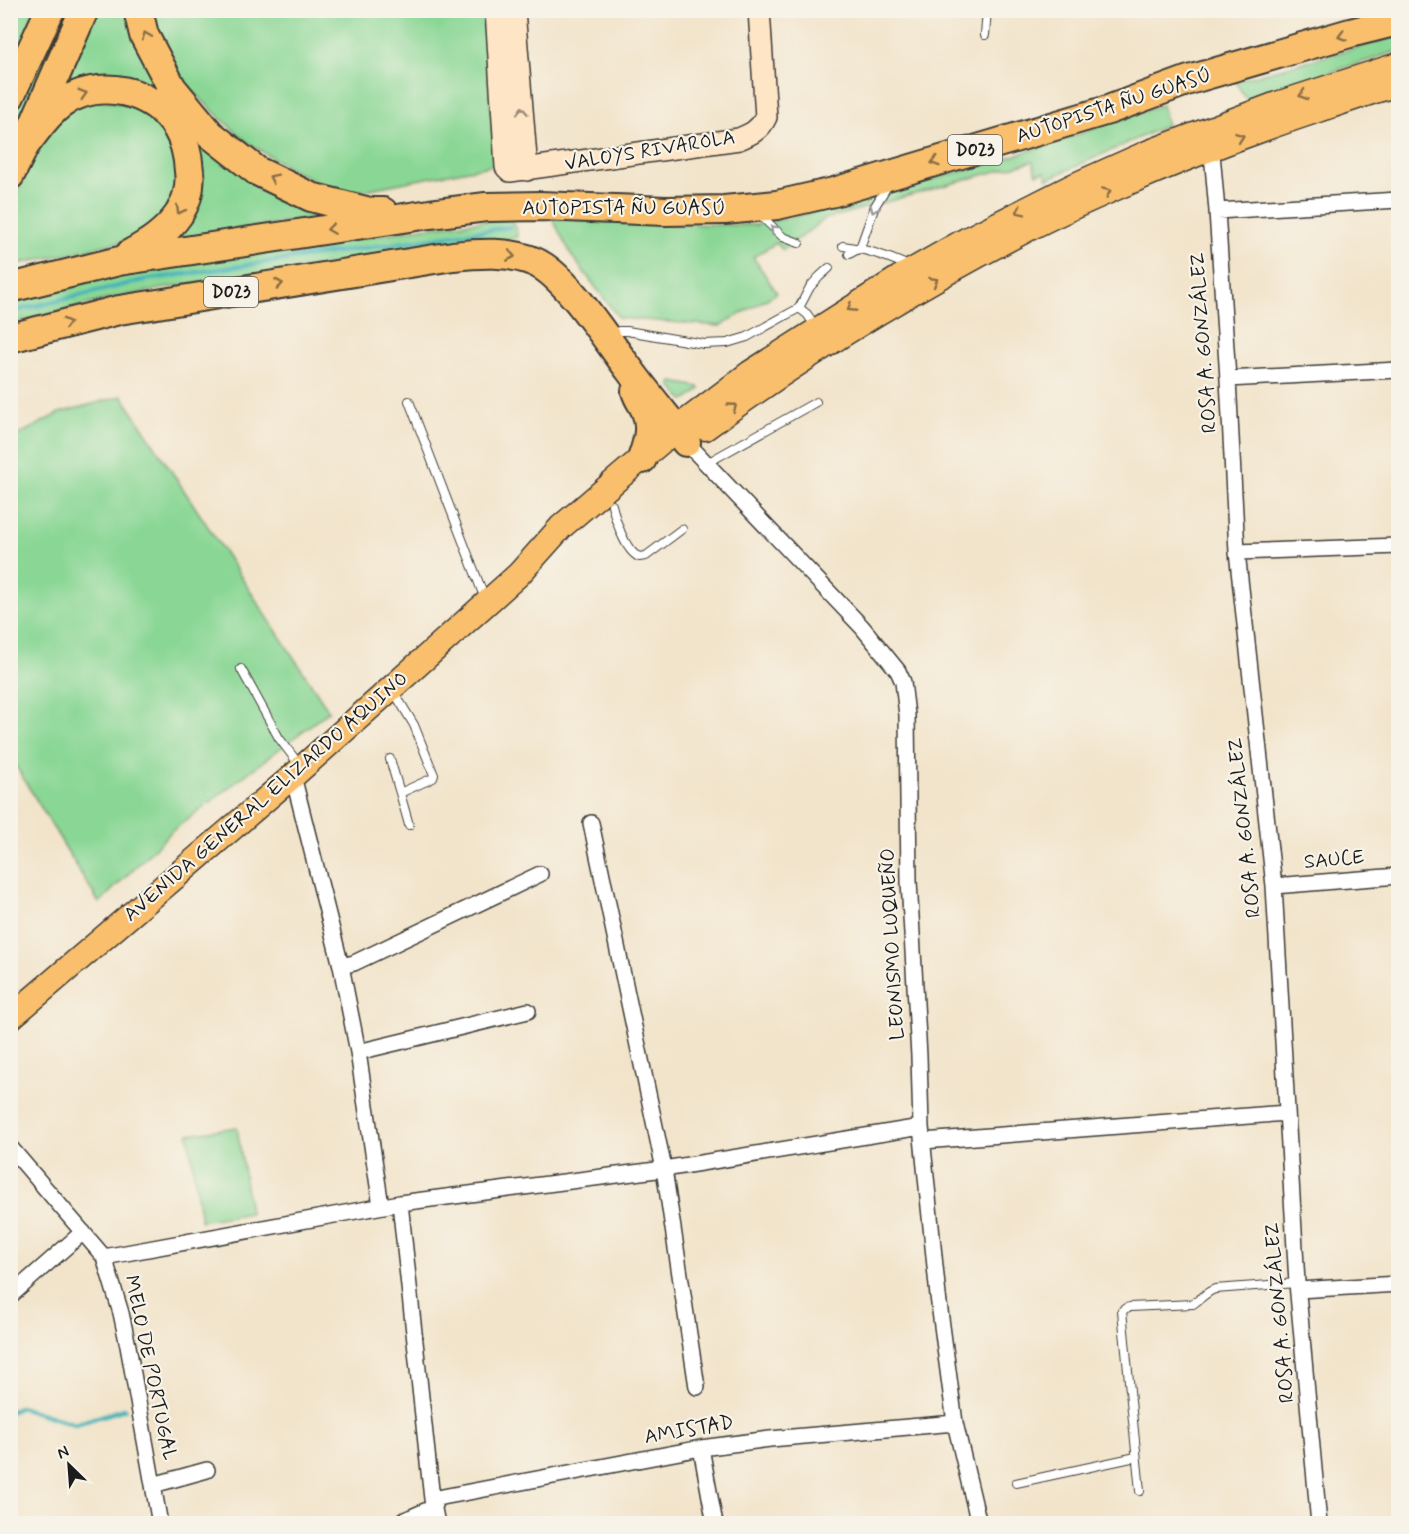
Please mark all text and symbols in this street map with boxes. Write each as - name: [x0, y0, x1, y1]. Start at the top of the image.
- one-way arrow: [1337, 28, 1347, 41]
- one-way arrow: [140, 32, 153, 42]
- street label: AUTOPISTA ÑU GUASÚ: [1013, 62, 1215, 150]
- one-way arrow: [1298, 88, 1309, 100]
- one-way arrow: [77, 89, 88, 101]
- one-way arrow: [516, 107, 529, 116]
- street label: VALOYS RIVAROLA: [563, 124, 737, 178]
- one-way arrow: [1234, 132, 1245, 145]
- road number: D023: [948, 135, 1002, 165]
- one-way arrow: [930, 155, 941, 167]
- one-way arrow: [268, 174, 279, 186]
- one-way arrow: [1101, 187, 1112, 199]
- street label: AUTOPISTA ÑU GUASÚ: [522, 195, 726, 222]
- one-way arrow: [869, 203, 881, 214]
- one-way arrow: [176, 204, 187, 214]
- one-way arrow: [1016, 204, 1027, 216]
- one-way arrow: [326, 222, 335, 234]
- one-way arrow: [770, 225, 781, 236]
- one-way arrow: [506, 249, 516, 262]
- street label: ROSA A. GONZÁLEZ: [1184, 252, 1224, 434]
- one-way arrow: [927, 276, 938, 288]
- road number: D023: [204, 277, 258, 307]
- one-way arrow: [274, 278, 284, 291]
- one-way arrow: [847, 301, 858, 312]
- one-way arrow: [62, 318, 72, 331]
- one-way arrow: [727, 403, 738, 414]
- street label: AVENIDA GENERAL ELIZARDO AQUINO: [118, 666, 414, 928]
- street label: ROSA A. GONZÁLEZ: [1222, 736, 1268, 919]
- street label: SAUCE: [1303, 844, 1365, 876]
- street label: LEONISMO LUQUEÑO: [874, 847, 912, 1041]
- street label: ROSA A. GONZÁLEZ: [1259, 1221, 1301, 1404]
- street label: MELO DE PORTUGAL: [117, 1273, 183, 1463]
- street label: AMISTAD: [642, 1409, 736, 1451]
- north arrow: [39, 1435, 99, 1495]
- text: N: [54, 1441, 73, 1465]

